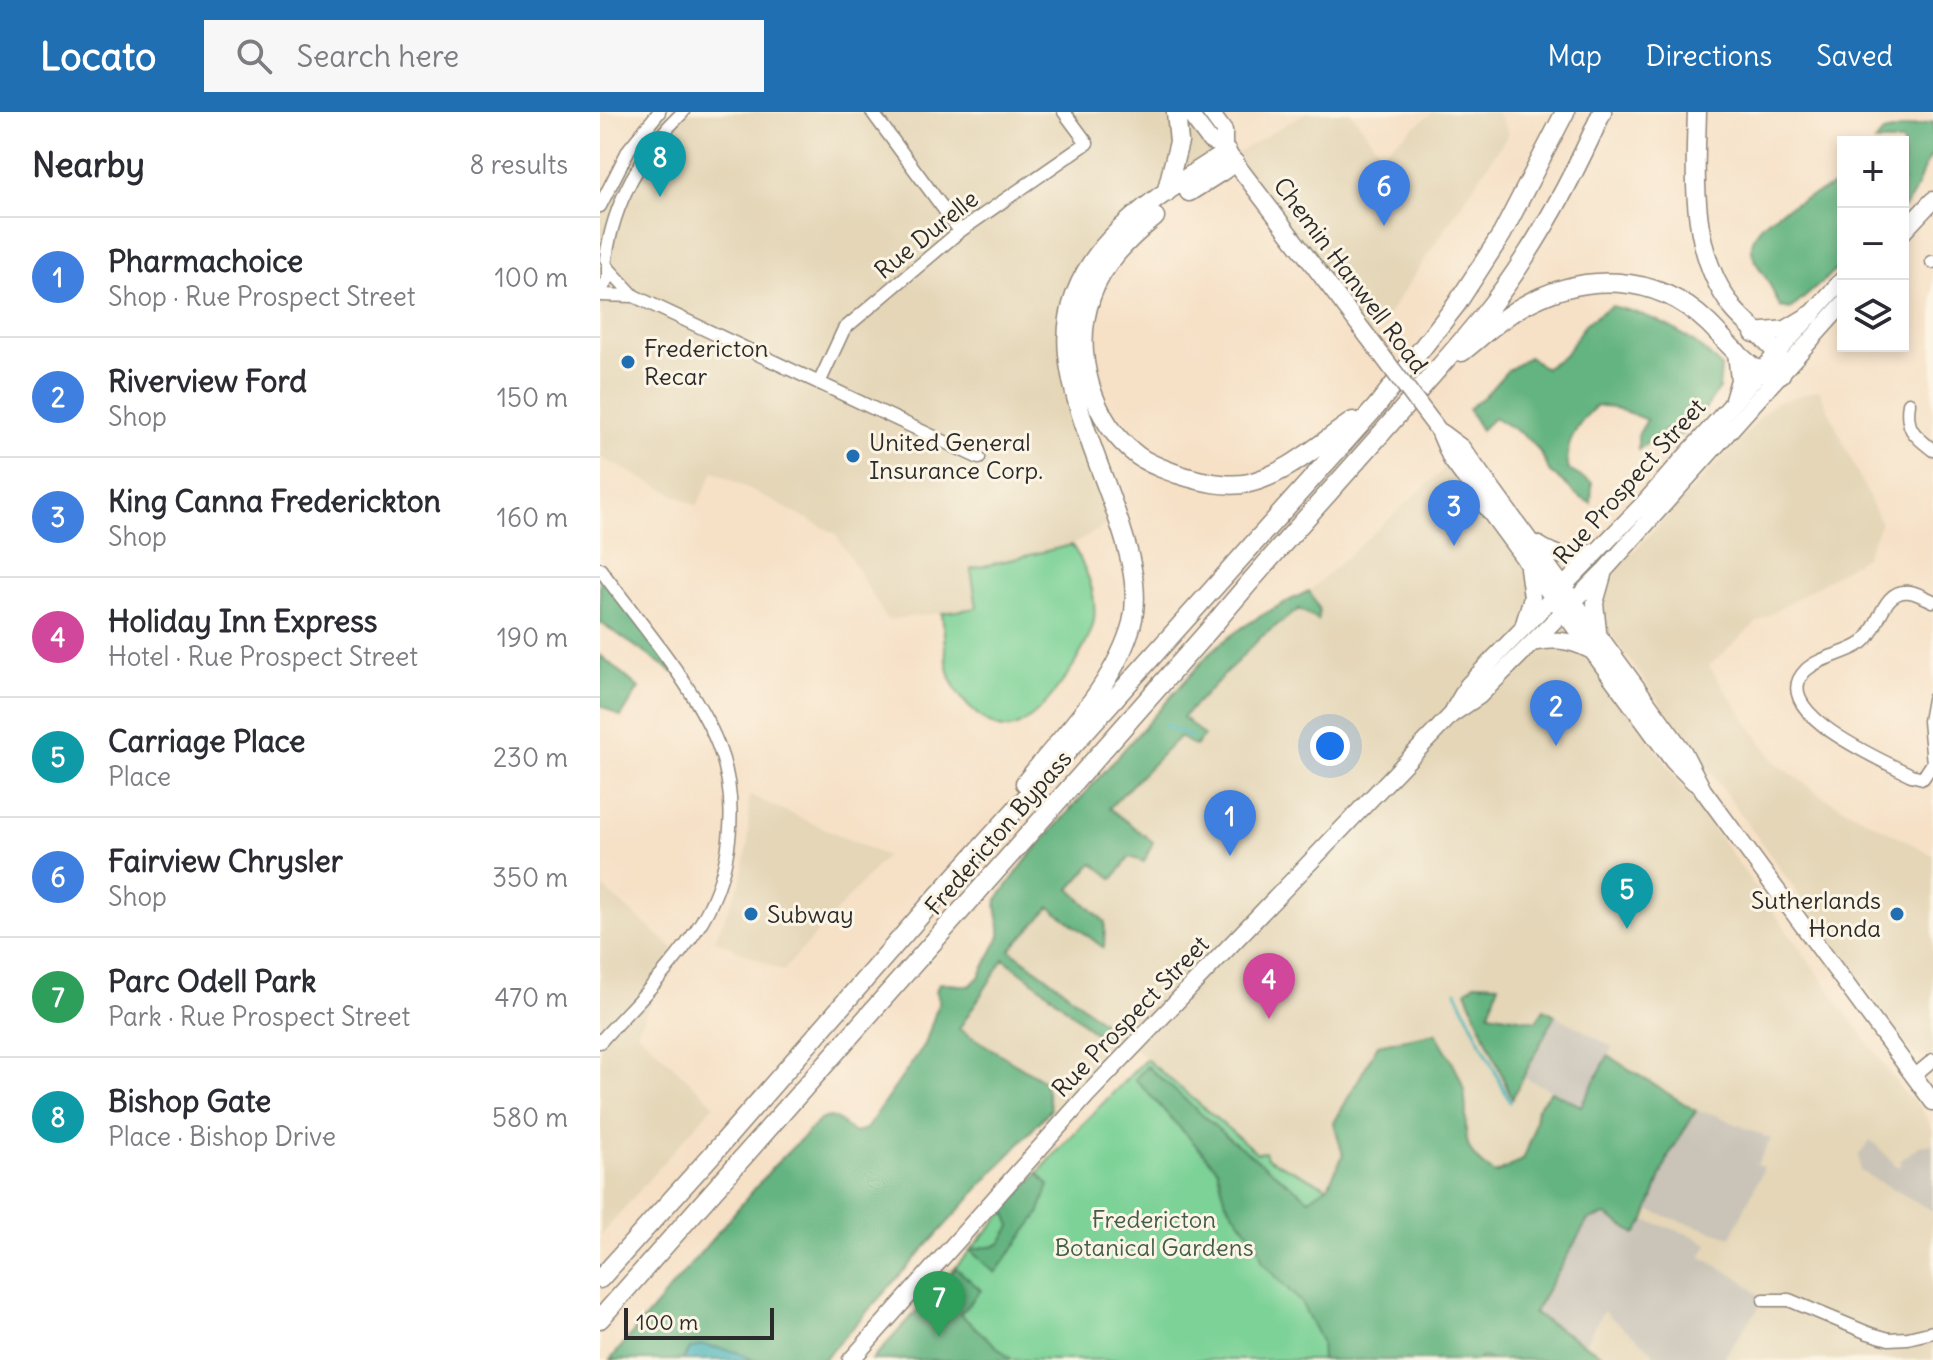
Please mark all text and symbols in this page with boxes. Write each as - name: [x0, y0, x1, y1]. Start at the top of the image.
- search box: [204, 20, 764, 92]
- text: Locato: [40, 33, 156, 80]
- icon: search: [232, 34, 276, 78]
- text: Search here: [296, 37, 459, 75]
- text: Map: [1547, 38, 1602, 74]
- text: Directions: [1646, 38, 1772, 74]
- text: Saved: [1816, 38, 1893, 74]
- pin: 8: [634, 131, 686, 197]
- map controls: [1837, 136, 1909, 352]
- button: +: [1837, 136, 1909, 208]
- text: Nearby: [32, 143, 145, 186]
- text: 8 results: [470, 148, 568, 181]
- pin: 6: [1358, 160, 1410, 226]
- street label: Chemin Hanwell Road: [1267, 171, 1435, 379]
- street label: Rue Durelle: [868, 183, 984, 285]
- button: −: [1837, 208, 1909, 280]
- text: Pharmachoice: [108, 242, 303, 280]
- text: 1: [53, 261, 63, 294]
- text: 100 m: [494, 261, 568, 294]
- text: Shop · Rue Prospect Street: [108, 280, 416, 313]
- button: layers: [1837, 280, 1909, 352]
- place label: Fredericton Recar: [644, 333, 768, 391]
- marker: Fredericton Recar: [619, 353, 637, 371]
- text: Riverview Ford: [108, 362, 307, 400]
- text: 2: [51, 381, 65, 414]
- text: 150 m: [497, 381, 568, 414]
- street label: Rue Prospect Street: [1547, 392, 1711, 570]
- text: Shop: [108, 400, 167, 433]
- place label: United General Insurance Corp.: [869, 427, 1043, 485]
- marker: United General Insurance Corp.: [844, 447, 862, 465]
- pin: 3: [1428, 480, 1480, 546]
- text: King Canna Frederickton: [108, 482, 441, 520]
- text: 3: [51, 501, 65, 534]
- text: 160 m: [497, 501, 568, 534]
- text: Shop: [108, 520, 167, 553]
- text: Holiday Inn Express: [108, 602, 378, 640]
- text: 4: [50, 621, 66, 654]
- text: 190 m: [497, 621, 568, 654]
- text: Hotel · Rue Prospect Street: [108, 640, 418, 673]
- pin: 2: [1530, 680, 1582, 746]
- text: Carriage Place: [108, 722, 306, 760]
- your location: [1310, 726, 1350, 766]
- text: 5: [51, 741, 65, 774]
- text: 230 m: [493, 741, 568, 774]
- street label: Fredericton Bypass: [918, 743, 1078, 921]
- text: Place: [108, 760, 171, 793]
- pin: 1: [1204, 790, 1256, 856]
- text: Fairview Chrysler: [108, 842, 343, 880]
- text: 6: [50, 861, 66, 894]
- text: 350 m: [492, 861, 568, 894]
- pin: 5: [1601, 863, 1653, 929]
- text: Shop: [108, 880, 167, 913]
- place label: Sutherlands Honda: [1751, 885, 1881, 943]
- place label: Subway: [767, 899, 854, 929]
- marker: Subway: [742, 905, 760, 923]
- marker: Sutherlands Honda: [1888, 905, 1906, 923]
- street label: Rue Prospect Street: [1045, 929, 1215, 1103]
- pin: 4: [1243, 953, 1295, 1019]
- text: Parc Odell Park: [108, 962, 316, 1000]
- text: 7: [52, 981, 64, 1014]
- text: 470 m: [494, 981, 568, 1014]
- text: Park · Rue Prospect Street: [108, 1000, 410, 1033]
- text: Bishop Gate: [108, 1082, 271, 1120]
- text: 8: [51, 1101, 65, 1134]
- text: 580 m: [492, 1101, 568, 1134]
- text: Place · Bishop Drive: [108, 1120, 336, 1153]
- park label: Fredericton Botanical Gardens: [1054, 1204, 1254, 1262]
- pin: 7: [913, 1271, 965, 1337]
- scale bar: [624, 1304, 774, 1340]
- text: 100 m: [636, 1308, 698, 1336]

